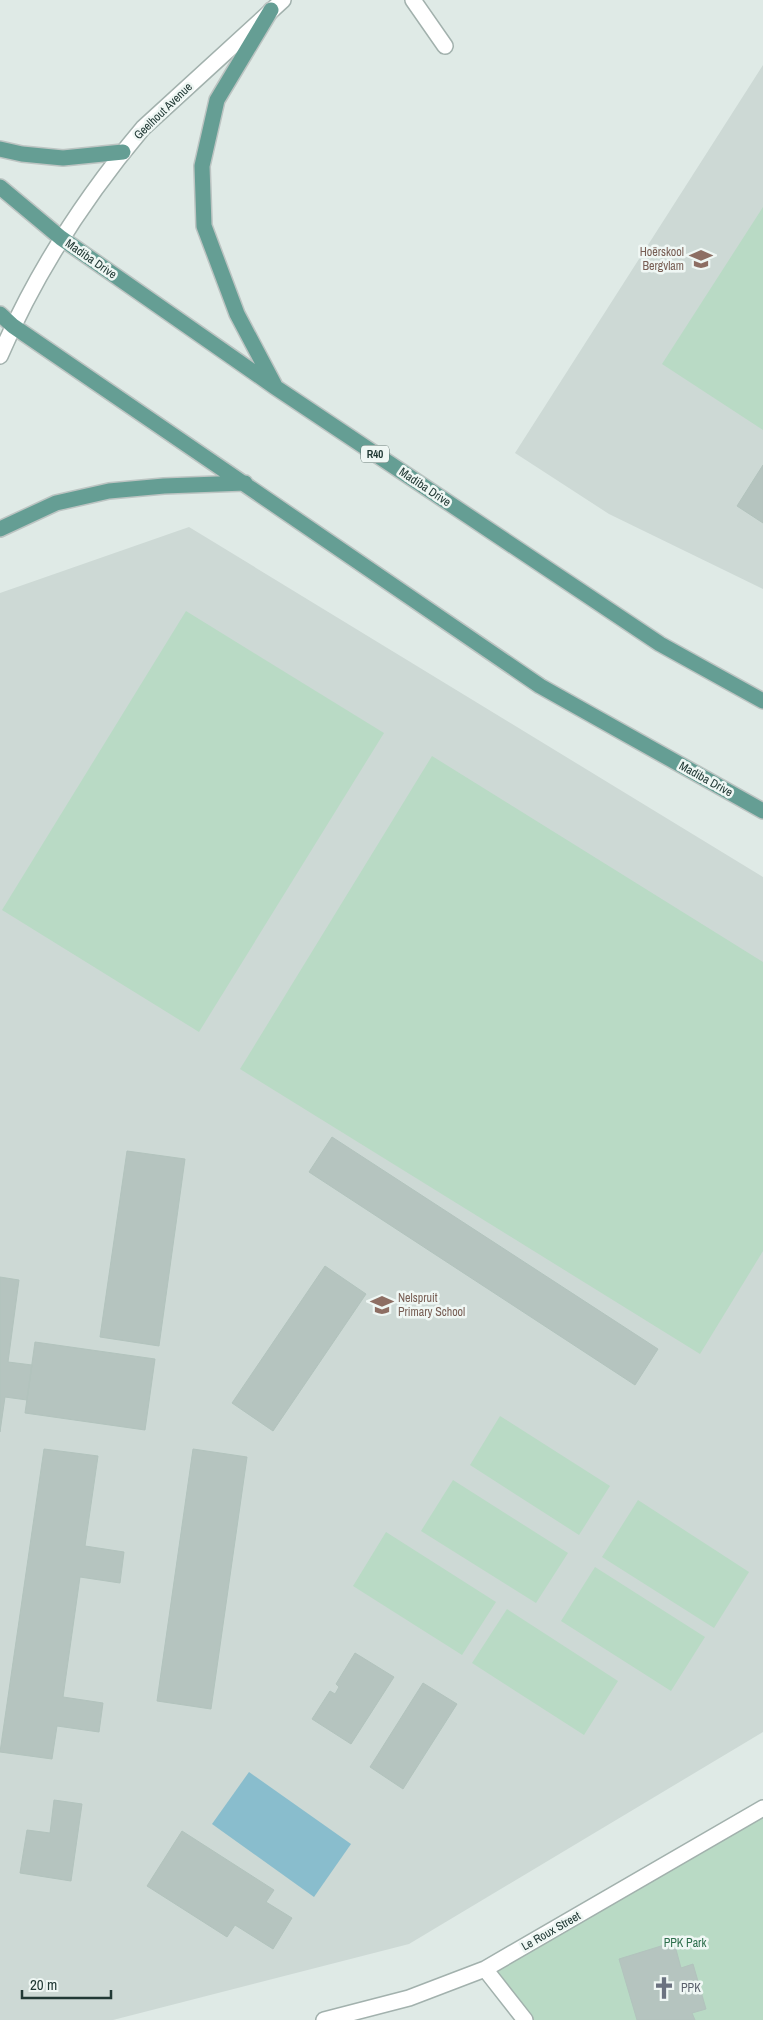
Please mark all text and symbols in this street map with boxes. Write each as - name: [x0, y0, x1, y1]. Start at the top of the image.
- street label: Geelhout Avenue: [130, 79, 196, 143]
- street label: Madiba Drive: [62, 236, 120, 282]
- place label: Hoërskool Bergvlam: [640, 244, 684, 274]
- school or university icon: Hoërskool Bergvlam: [688, 246, 714, 272]
- road number: R40: [361, 446, 389, 462]
- street label: Madiba Drive: [396, 464, 454, 510]
- street label: Madiba Drive: [676, 758, 736, 800]
- place label: Nelspruit Primary School: [398, 1290, 465, 1320]
- school or university icon: Nelspruit Primary School: [369, 1292, 395, 1318]
- street label: Le Roux Street: [519, 1908, 584, 1954]
- park label: PPK Park: [664, 1935, 706, 1951]
- scale bar: [22, 1968, 111, 2000]
- text: 20 m: [30, 1974, 57, 1995]
- church icon: PPK: [651, 1975, 677, 2001]
- place label: PPK: [681, 1980, 701, 1996]

